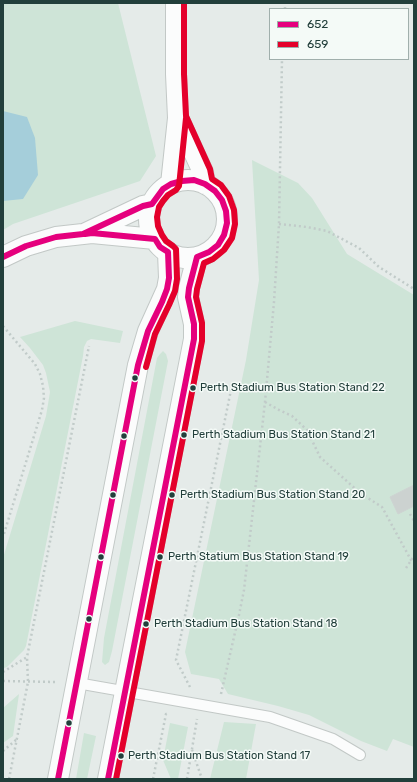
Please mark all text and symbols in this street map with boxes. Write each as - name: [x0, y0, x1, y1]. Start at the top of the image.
- legend: [269, 8, 409, 60]
- text: 652: [307, 17, 328, 31]
- text: 659: [307, 37, 328, 51]
- unlabelled marker: [130, 373, 140, 383]
- place label: Perth Stadium Bus Station Stand 22: [200, 381, 385, 395]
- marker: Perth Stadium Bus Station Stand 22: [188, 383, 198, 393]
- place label: Perth Stadium Bus Station Stand 21: [192, 428, 375, 442]
- marker: Perth Stadium Bus Station Stand 21: [179, 430, 189, 440]
- unlabelled marker: [119, 431, 129, 441]
- place label: Perth Stadium Bus Station Stand 20: [180, 488, 365, 502]
- unlabelled marker: [108, 490, 118, 500]
- marker: Perth Stadium Bus Station Stand 20: [167, 490, 177, 500]
- place label: Perth Statium Bus Station Stand 19: [168, 550, 349, 564]
- unlabelled marker: [96, 552, 106, 562]
- marker: Perth Statium Bus Station Stand 19: [155, 552, 165, 562]
- unlabelled marker: [84, 614, 94, 624]
- place label: Perth Stadium Bus Station Stand 18: [154, 617, 337, 631]
- marker: Perth Stadium Bus Station Stand 18: [141, 619, 151, 629]
- unlabelled marker: [64, 718, 74, 728]
- place label: Perth Stadium Bus Station Stand 17: [128, 749, 310, 763]
- marker: Perth Stadium Bus Station Stand 17: [116, 751, 126, 761]

